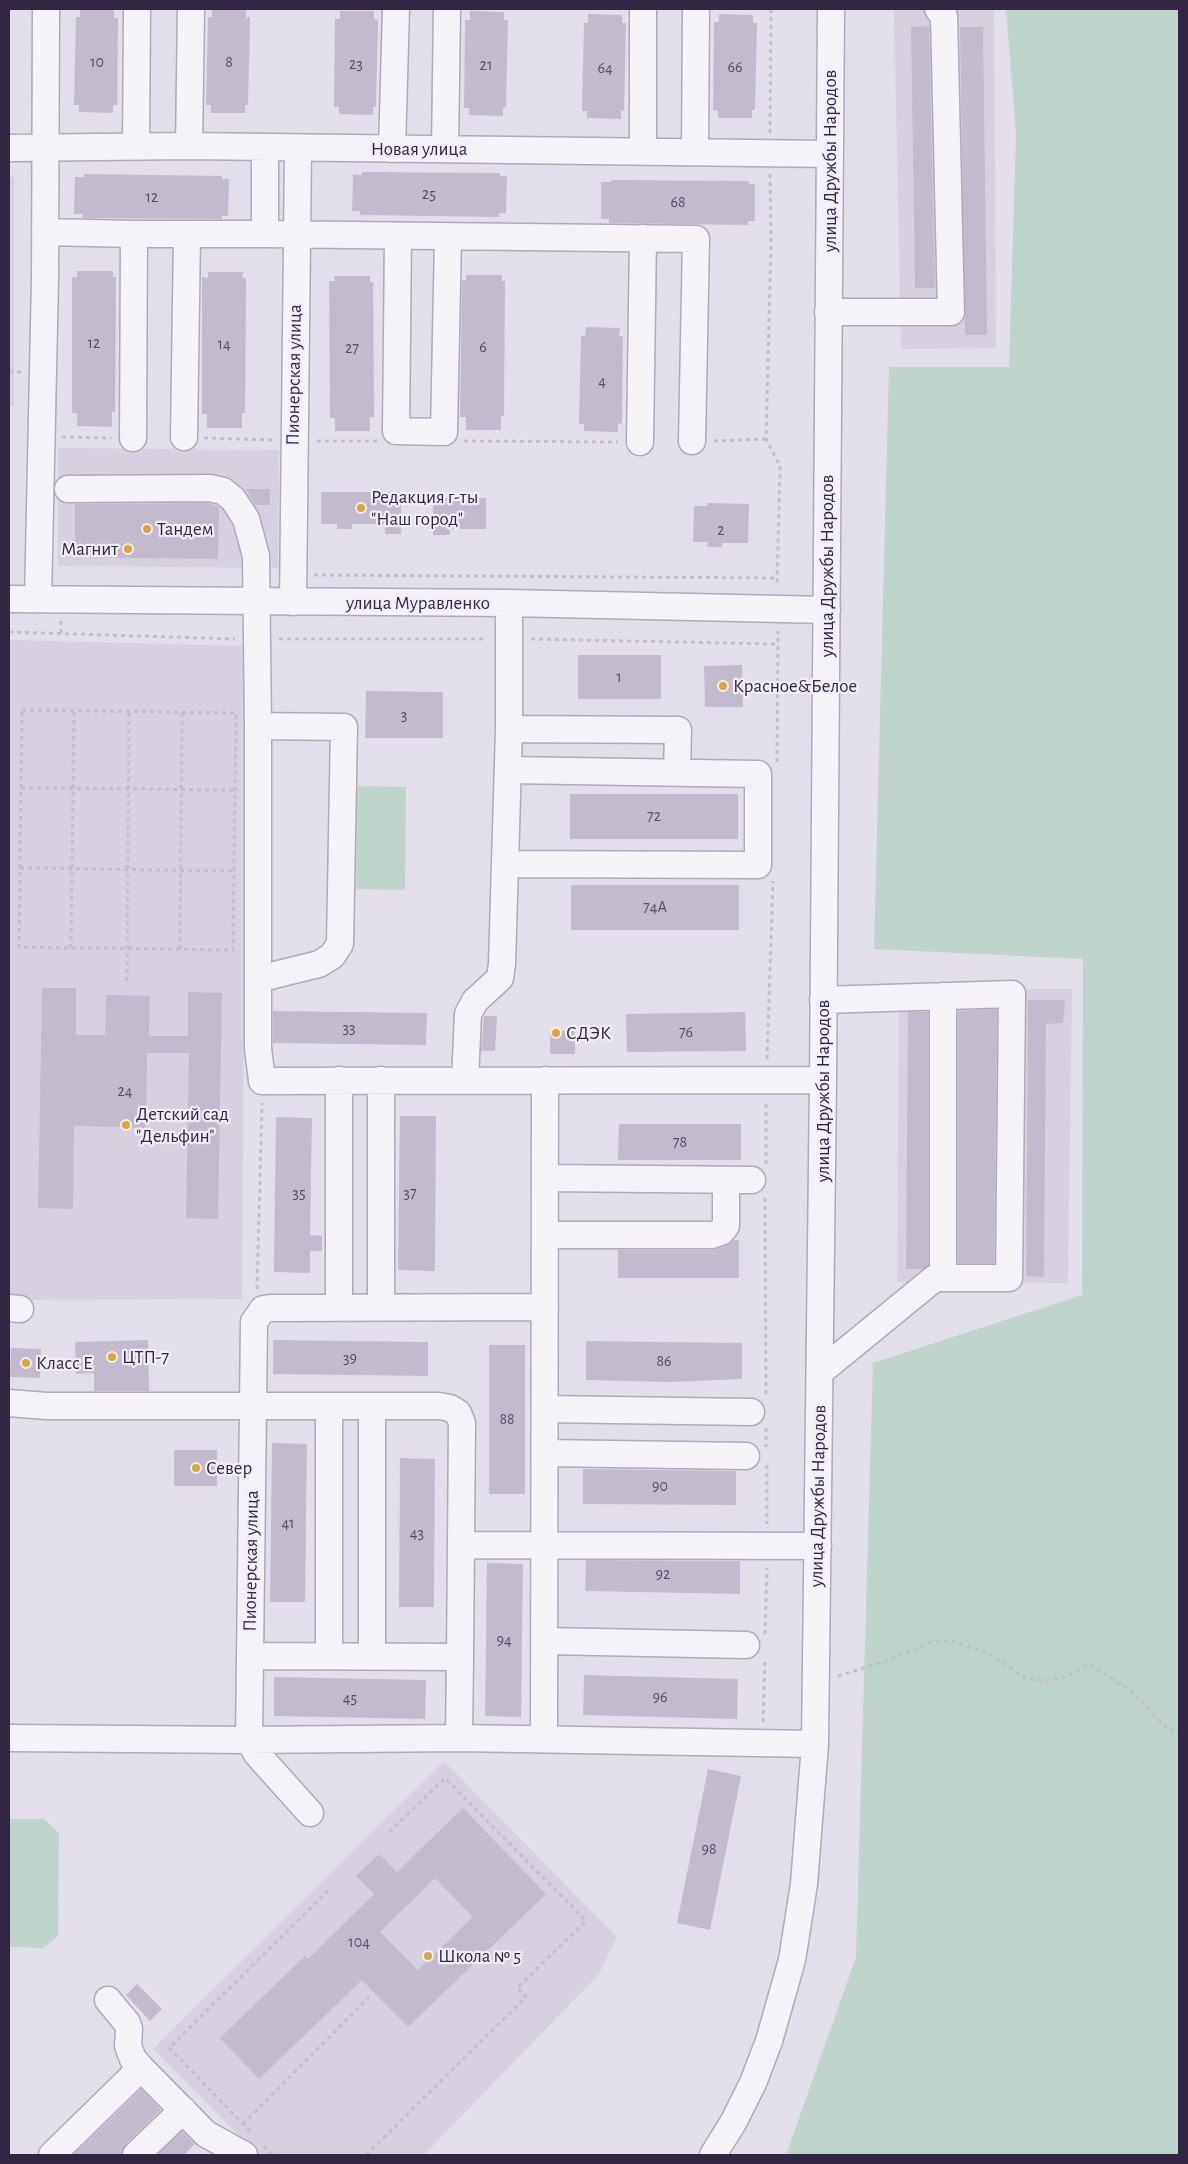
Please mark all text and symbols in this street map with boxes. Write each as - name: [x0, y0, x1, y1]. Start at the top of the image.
- house number: 10: [90, 52, 104, 72]
- house number: 8: [225, 52, 233, 72]
- house number: 23: [349, 54, 363, 74]
- house number: 21: [480, 55, 492, 75]
- house number: 66: [727, 57, 743, 77]
- house number: 64: [597, 58, 613, 78]
- street label: улица Дружбы Народов: [819, 70, 841, 252]
- street label: Новая улица: [371, 138, 467, 160]
- house number: 25: [422, 184, 436, 204]
- house number: 12: [146, 187, 158, 207]
- house number: 68: [670, 192, 686, 212]
- street label: Пионерская улица: [281, 304, 307, 446]
- house number: 12: [88, 333, 100, 353]
- house number: 14: [217, 334, 231, 354]
- house number: 6: [479, 337, 487, 357]
- house number: 27: [345, 338, 359, 358]
- house number: 4: [598, 371, 606, 391]
- street label: улица Дружбы Народов: [816, 475, 838, 657]
- place label: Редакция г-ты "Наш город": [371, 486, 478, 530]
- marker: Редакция г-ты "Наш город": [355, 502, 367, 514]
- place label: Тандем: [157, 518, 213, 540]
- house number: 2: [717, 520, 725, 540]
- marker: Тандем: [141, 523, 153, 535]
- place label: Магнит: [61, 538, 118, 560]
- marker: Магнит: [122, 543, 134, 555]
- street label: улица Муравленко: [346, 592, 490, 614]
- house number: 1: [616, 667, 622, 687]
- place label: Красное&Белое: [733, 675, 857, 697]
- marker: Красное&Белое: [717, 680, 729, 692]
- house number: 3: [401, 705, 407, 725]
- house number: 72: [647, 806, 661, 826]
- house number: 74А: [643, 897, 667, 917]
- street label: улица Дружбы Народов: [812, 1000, 834, 1182]
- house number: 33: [342, 1018, 356, 1038]
- place label: СДЭК: [566, 1022, 611, 1044]
- house number: 76: [679, 1022, 693, 1042]
- marker: СДЭК: [550, 1027, 562, 1039]
- house number: 24: [118, 1081, 132, 1101]
- place label: Детский сад "Дельфин": [136, 1103, 229, 1147]
- marker: Детский сад "Дельфин": [120, 1119, 132, 1131]
- house number: 78: [673, 1132, 687, 1152]
- house number: 35: [292, 1183, 306, 1203]
- house number: 37: [403, 1183, 417, 1203]
- place label: ЦТП-7: [122, 1346, 169, 1368]
- house number: 39: [343, 1348, 357, 1368]
- marker: ЦТП-7: [106, 1351, 118, 1363]
- house number: 86: [656, 1351, 672, 1371]
- place label: Класс Е: [36, 1352, 93, 1374]
- marker: Класс Е: [20, 1357, 32, 1369]
- street label: улица Дружбы Народов: [805, 1405, 831, 1587]
- house number: 88: [499, 1409, 515, 1429]
- place label: Север: [206, 1457, 252, 1479]
- marker: Север: [190, 1462, 202, 1474]
- house number: 90: [652, 1476, 668, 1496]
- street label: Пионерская улица: [238, 1490, 264, 1632]
- house number: 41: [281, 1513, 295, 1533]
- house number: 43: [410, 1523, 424, 1543]
- house number: 92: [656, 1564, 670, 1584]
- house number: 94: [496, 1630, 512, 1650]
- house number: 96: [652, 1687, 668, 1707]
- house number: 45: [343, 1688, 357, 1708]
- house number: 98: [701, 1839, 717, 1859]
- house number: 104: [348, 1932, 370, 1952]
- place label: Школа № 5: [438, 1945, 521, 1967]
- marker: Школа № 5: [422, 1950, 434, 1962]

